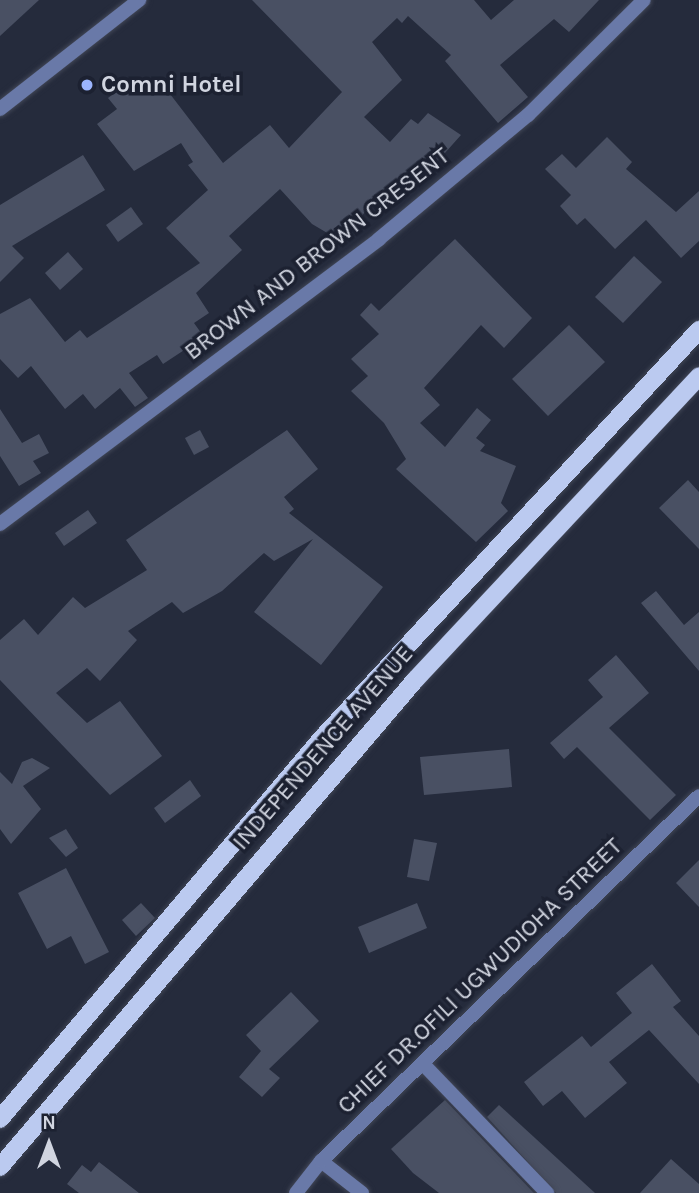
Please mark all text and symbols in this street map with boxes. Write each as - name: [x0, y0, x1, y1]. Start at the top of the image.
- place label: Comni Hotel: [101, 71, 241, 99]
- marker: Comni Hotel: [79, 77, 95, 93]
- street label: BROWN AND BROWN CRESENT: [179, 142, 455, 366]
- street label: INDEPENDENCE AVENUE: [227, 640, 419, 856]
- street label: CHIEF DR.OFILI UGWUDIOHA STREET: [332, 832, 628, 1120]
- north arrow: [14, 1109, 84, 1179]
- text: N: [42, 1112, 56, 1134]

